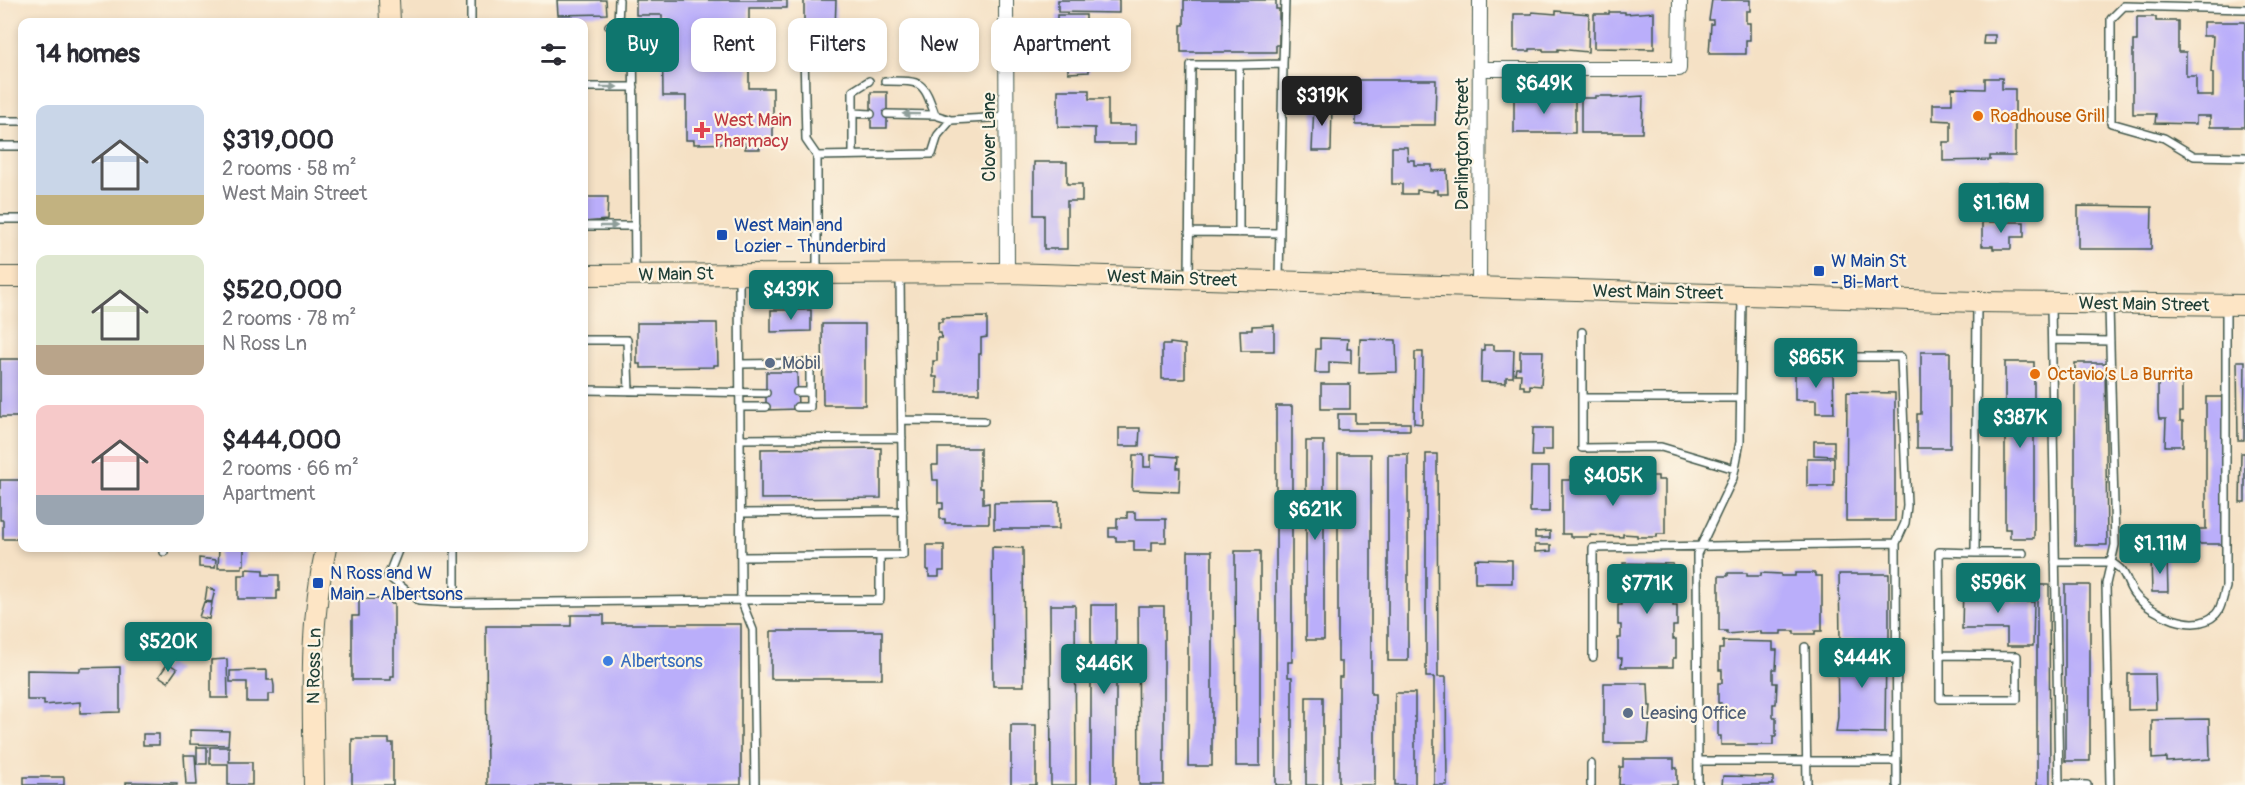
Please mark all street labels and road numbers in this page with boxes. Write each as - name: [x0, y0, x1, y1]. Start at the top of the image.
- street label: Darlington Street: [1451, 77, 1474, 210]
- street label: Clover Lane: [978, 92, 1001, 182]
- street label: W Main St: [638, 262, 715, 287]
- street label: West Main Street: [1106, 265, 1238, 292]
- street label: West Main Street: [1592, 280, 1724, 305]
- street label: West Main Street: [2078, 292, 2210, 317]
- street label: N Ross Ln: [302, 628, 327, 704]

